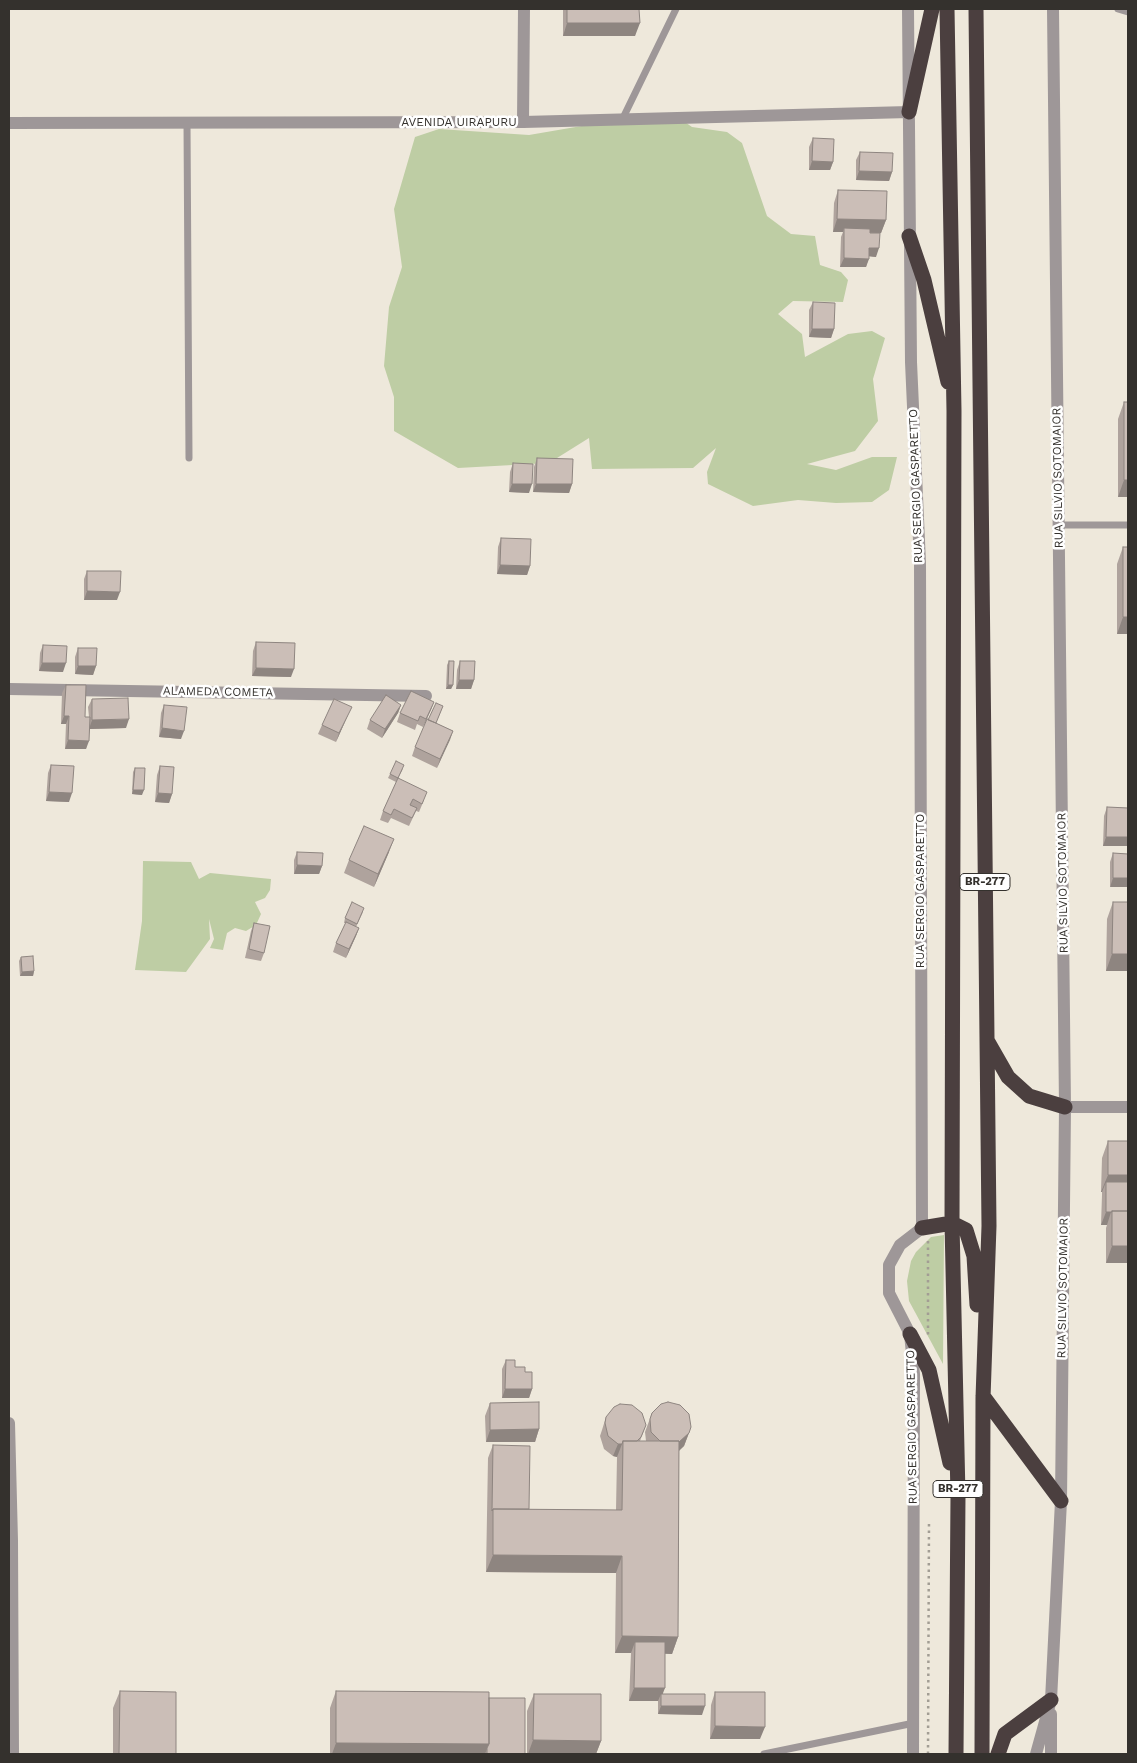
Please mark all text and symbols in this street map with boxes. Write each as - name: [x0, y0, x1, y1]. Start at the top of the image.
- street label: AVENIDA UIRAPURU: [401, 115, 517, 129]
- street label: RUA SILVIO SOTOMAIOR: [1050, 407, 1066, 549]
- street label: RUA SERGIO GASPARETTO: [906, 409, 926, 563]
- street label: ALAMEDA COMETA: [163, 684, 273, 700]
- street label: RUA SILVIO SOTOMAIOR: [1055, 812, 1071, 954]
- street label: RUA SERGIO GASPARETTO: [913, 814, 927, 968]
- road number: BR-277: [960, 874, 1010, 890]
- street label: RUA SILVIO SOTOMAIOR: [1055, 1217, 1071, 1359]
- street label: RUA SERGIO GASPARETTO: [903, 1350, 921, 1504]
- road number: BR-277: [933, 1480, 983, 1498]

